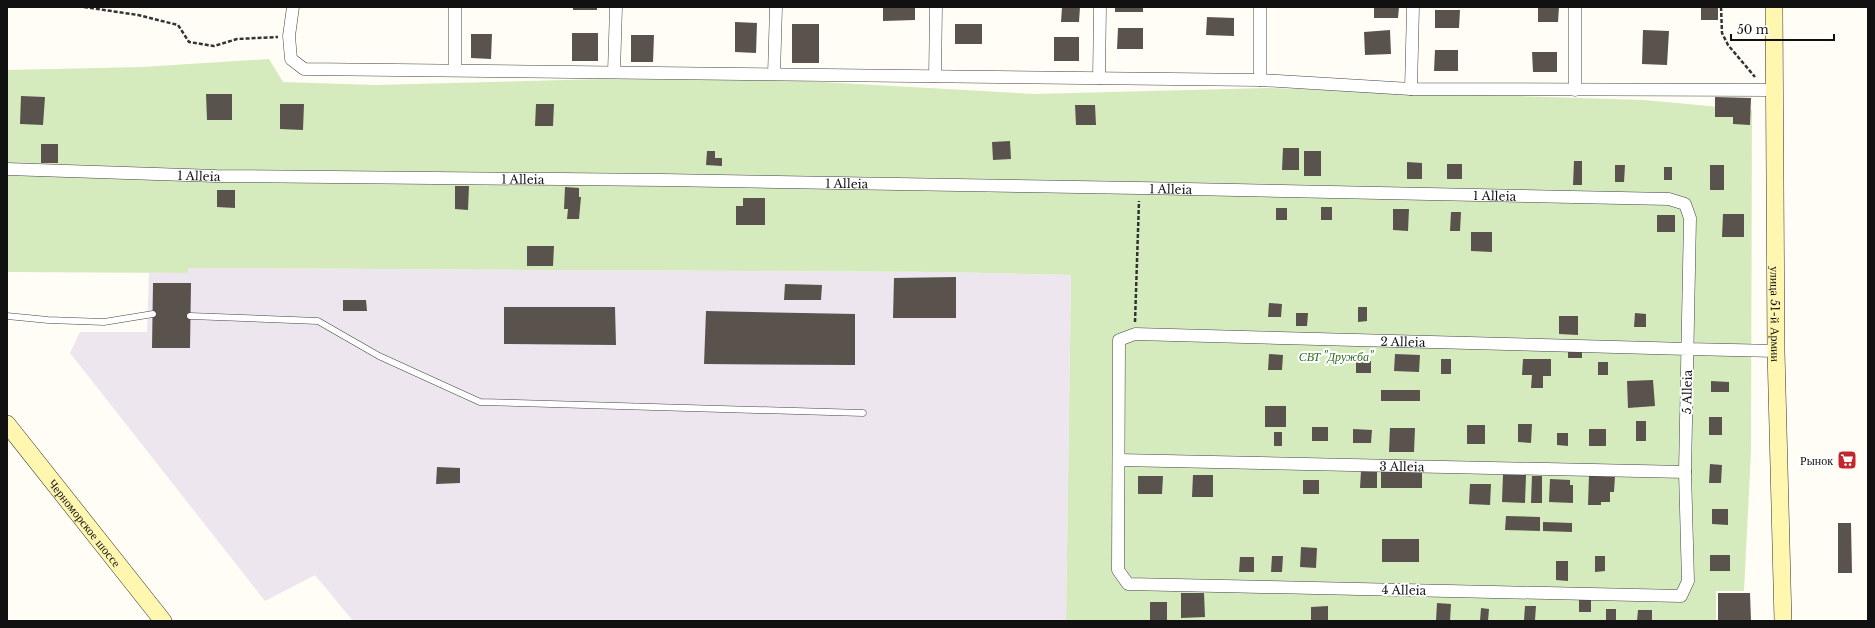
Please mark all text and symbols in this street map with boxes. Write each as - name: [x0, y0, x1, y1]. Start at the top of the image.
- scale bar: [1731, 16, 1834, 42]
- text: 50 m: [1737, 22, 1769, 37]
- street label: 1 Alleia: [177, 167, 221, 184]
- street label: 1 Alleia: [501, 171, 545, 186]
- street label: 1 Alleia: [825, 175, 869, 191]
- street label: 1 Alleia: [1149, 181, 1193, 197]
- street label: 1 Alleia: [1473, 187, 1517, 203]
- street label: улица 51-й Армии: [1768, 266, 1784, 363]
- street label: 2 Alleia: [1380, 333, 1426, 349]
- park label: СВТ "Дружба": [1299, 349, 1375, 364]
- street label: 5 Alleia: [1679, 369, 1695, 414]
- supermarket icon: Рынок: [1836, 449, 1858, 471]
- place label: Рынок: [1800, 453, 1833, 468]
- street label: 3 Alleia: [1379, 458, 1425, 474]
- street label: Черноморское шоссе: [46, 476, 125, 570]
- street label: 4 Alleia: [1382, 582, 1427, 598]

